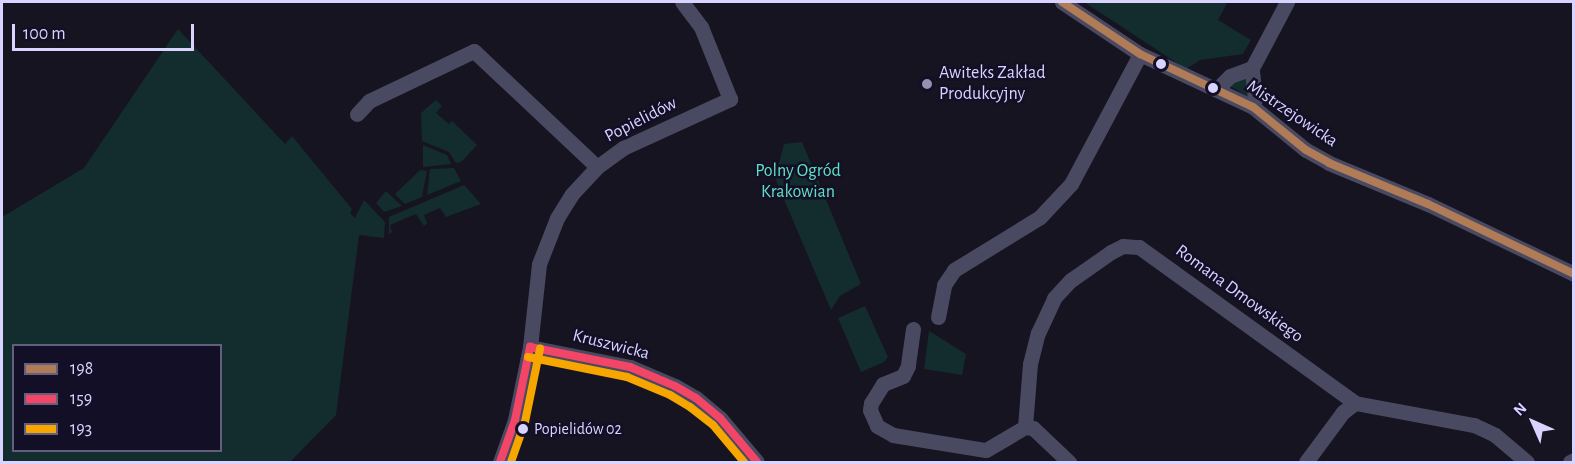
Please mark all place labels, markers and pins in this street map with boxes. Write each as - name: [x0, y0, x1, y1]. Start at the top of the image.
- unlabelled marker: [1155, 58, 1167, 70]
- place label: Awiteks Zakład Produkcyjny: [939, 63, 1046, 106]
- marker: Awiteks Zakład Produkcyjny: [920, 77, 934, 91]
- unlabelled marker: [1207, 82, 1219, 94]
- place label: Popielidów 02: [534, 419, 622, 439]
- marker: Popielidów 02: [517, 423, 529, 435]

